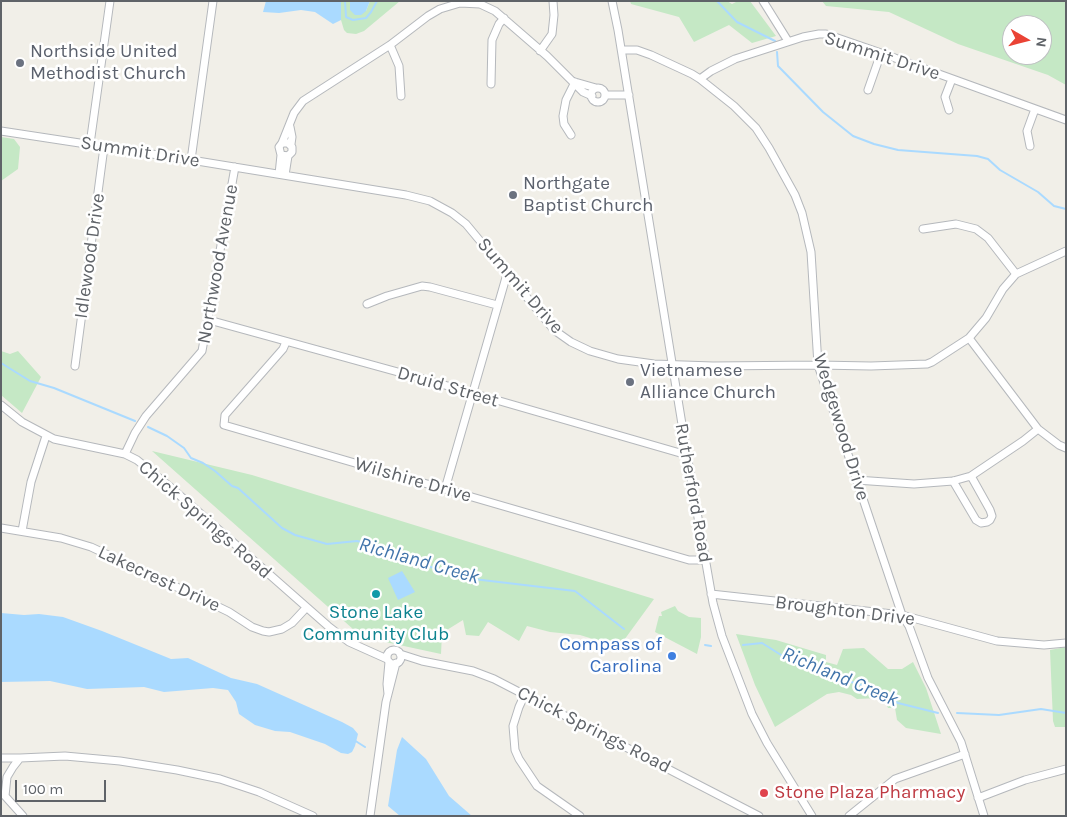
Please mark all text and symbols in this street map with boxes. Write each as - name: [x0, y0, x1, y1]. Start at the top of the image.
- north arrow: [1002, 15, 1052, 65]
- street label: Summit Drive: [821, 27, 943, 85]
- text: N: [1032, 36, 1050, 48]
- place label: Northside United Methodist Church: [30, 41, 186, 85]
- marker: Northside United Methodist Church: [14, 57, 26, 69]
- street label: Summit Drive: [79, 131, 201, 173]
- place label: Northgate Baptist Church: [523, 173, 654, 217]
- street label: Northwood Avenue: [193, 182, 243, 346]
- marker: Northgate Baptist Church: [507, 189, 519, 201]
- street label: Idlewood Drive: [70, 192, 110, 320]
- street label: Summit Drive: [472, 233, 568, 339]
- street label: Wedgewood Drive: [808, 351, 874, 503]
- place label: Vietnamese Alliance Church: [640, 360, 776, 404]
- street label: Druid Street: [395, 362, 501, 412]
- marker: Vietnamese Alliance Church: [624, 376, 636, 388]
- street label: Rutherford Road: [669, 421, 717, 565]
- street label: Wilshire Drive: [352, 452, 474, 508]
- street label: Chick Springs Road: [134, 456, 276, 584]
- water label: Richland Creek: [356, 532, 482, 590]
- street label: Lakecrest Drive: [94, 541, 224, 617]
- marker: Stone Lake Community Club: [370, 588, 382, 600]
- street label: Broughton Drive: [774, 591, 916, 631]
- place label: Stone Lake Community Club: [303, 602, 449, 646]
- place label: Compass of Carolina: [559, 634, 662, 678]
- water label: Richland Creek: [778, 642, 902, 712]
- marker: Compass of Carolina: [666, 650, 678, 662]
- street label: Chick Springs Road: [513, 681, 675, 779]
- scale bar: [18, 770, 109, 802]
- text: 100 m: [23, 780, 63, 798]
- place label: Stone Plaza Pharmacy: [774, 782, 965, 804]
- marker: Stone Plaza Pharmacy: [758, 787, 770, 799]

